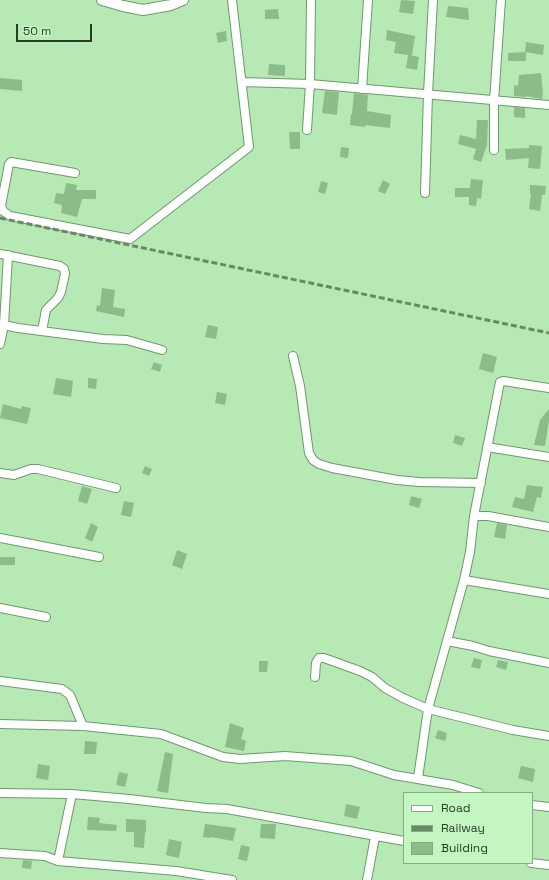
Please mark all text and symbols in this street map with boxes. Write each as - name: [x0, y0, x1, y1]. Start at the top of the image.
- scale bar: [18, 16, 94, 42]
- text: 50 m: [23, 23, 51, 39]
- legend: [403, 792, 533, 864]
- text: Road: [441, 800, 470, 816]
- text: Railway: [441, 820, 485, 836]
- text: Building: [441, 840, 488, 856]

